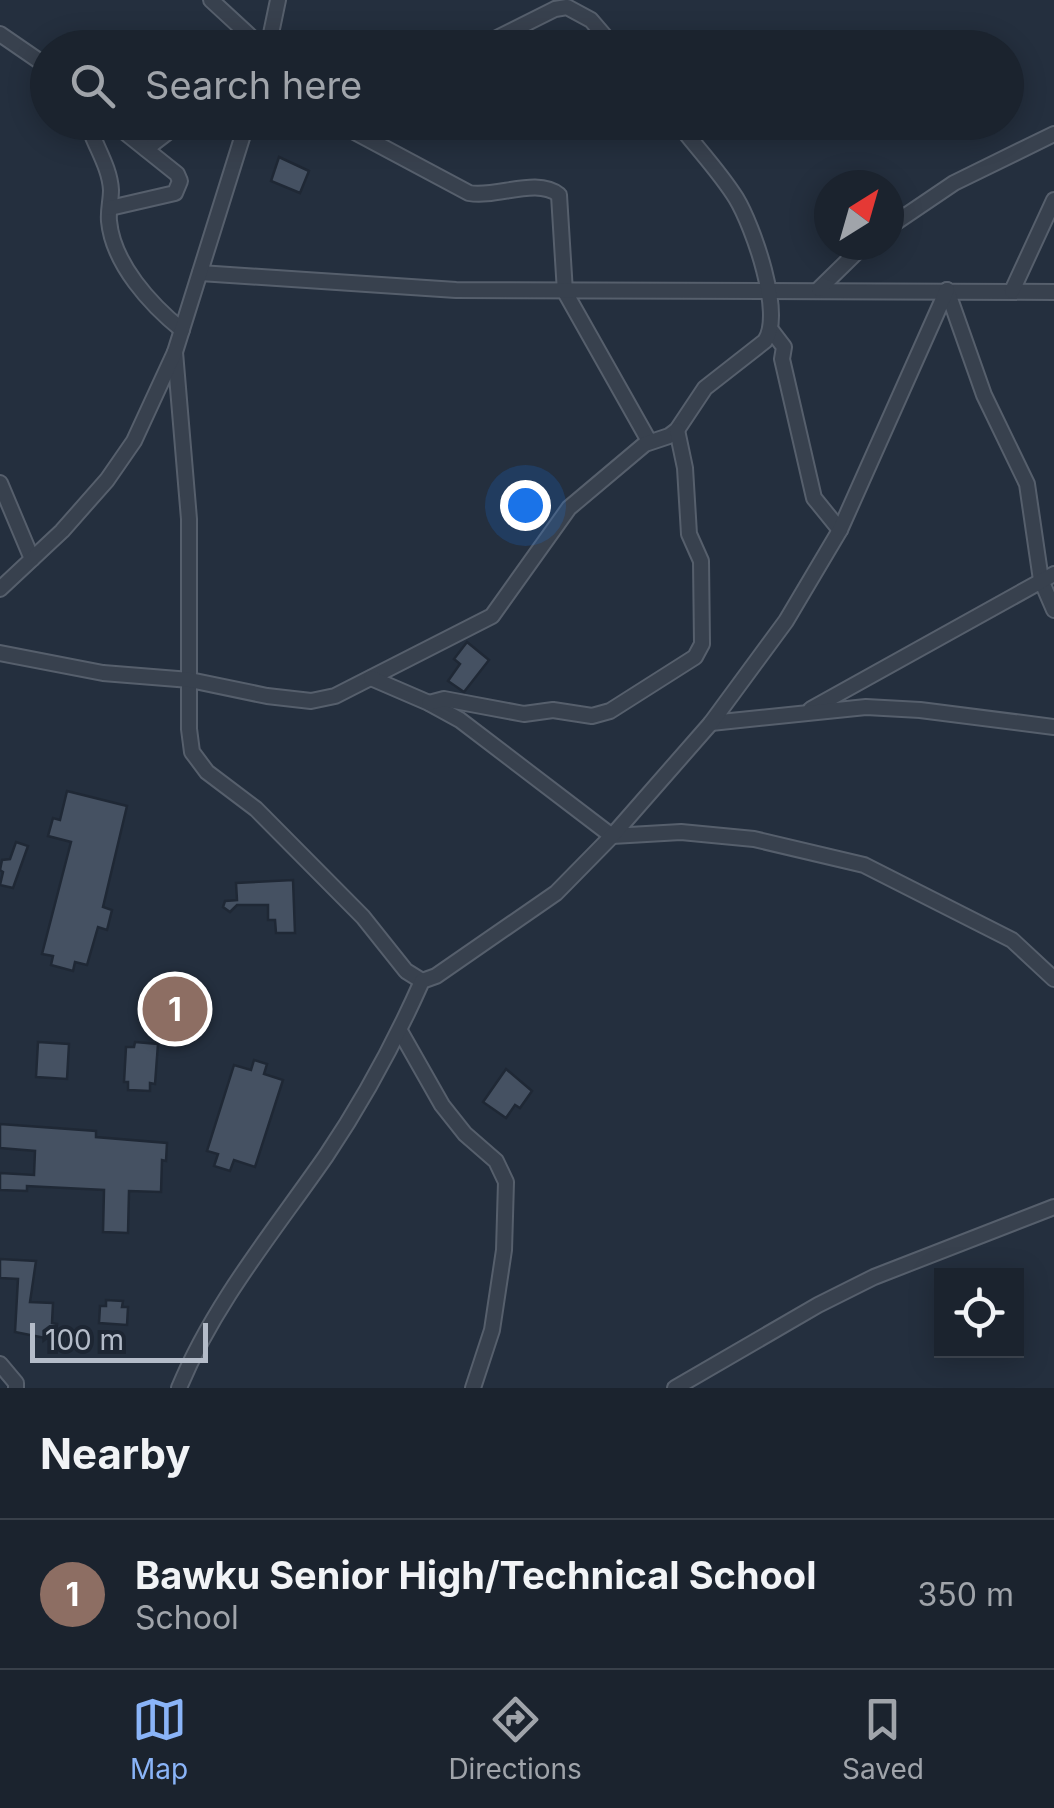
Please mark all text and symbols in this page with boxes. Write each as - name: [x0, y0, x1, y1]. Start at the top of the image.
- search box: [30, 30, 1024, 140]
- icon: search: [65, 58, 120, 113]
- text: Search here: [145, 62, 362, 108]
- north arrow: [814, 170, 904, 260]
- your location: [500, 480, 551, 531]
- pin: 1: [142, 972, 208, 1046]
- map controls: [934, 1268, 1024, 1358]
- button: locate: [934, 1268, 1024, 1358]
- scale bar: [30, 1318, 208, 1362]
- text: 100 m: [45, 1323, 124, 1357]
- text: Nearby: [40, 1428, 191, 1479]
- text: Bawku Senior High/Technical School: [135, 1552, 816, 1598]
- text: 1: [66, 1575, 79, 1614]
- text: 350 m: [918, 1575, 1014, 1614]
- text: School: [135, 1598, 239, 1637]
- tab: Map: [130, 1692, 188, 1786]
- tab: Directions: [448, 1692, 582, 1786]
- tab: Saved: [842, 1692, 924, 1786]

